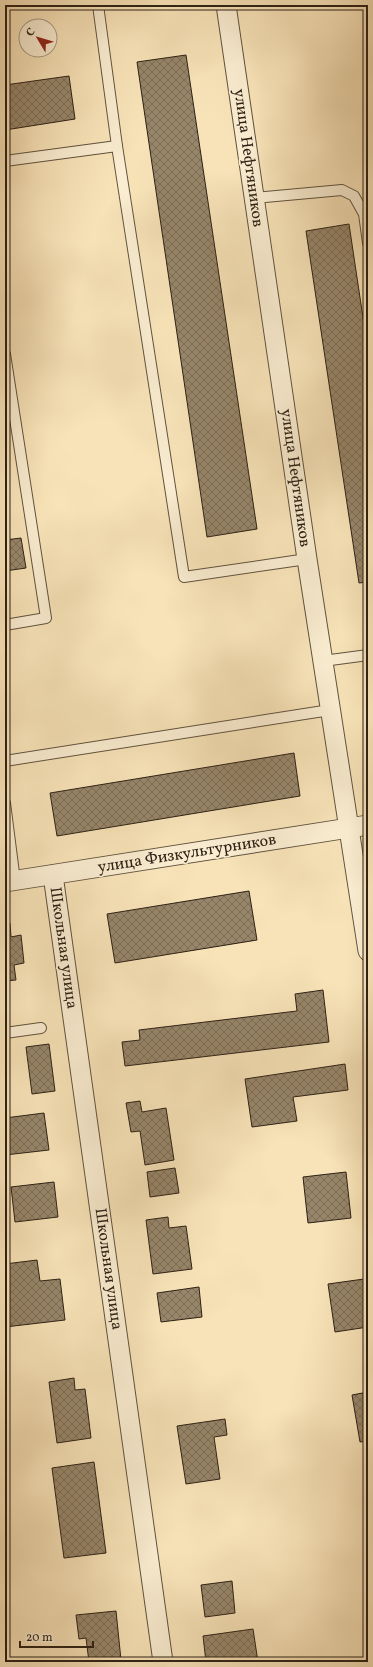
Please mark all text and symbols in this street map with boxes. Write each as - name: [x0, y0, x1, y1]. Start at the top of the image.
- north arrow: [18, 18, 58, 58]
- text: С: [23, 25, 39, 40]
- street label: улица Нефтяников: [227, 88, 269, 228]
- street label: улица Нефтяников: [274, 408, 316, 548]
- street label: улица Физкультурников: [96, 829, 278, 879]
- street label: Школьная улица: [44, 886, 82, 1010]
- street label: Школьная улица: [89, 1207, 127, 1331]
- scale bar: [20, 1623, 93, 1649]
- text: 20 m: [26, 1630, 53, 1646]

